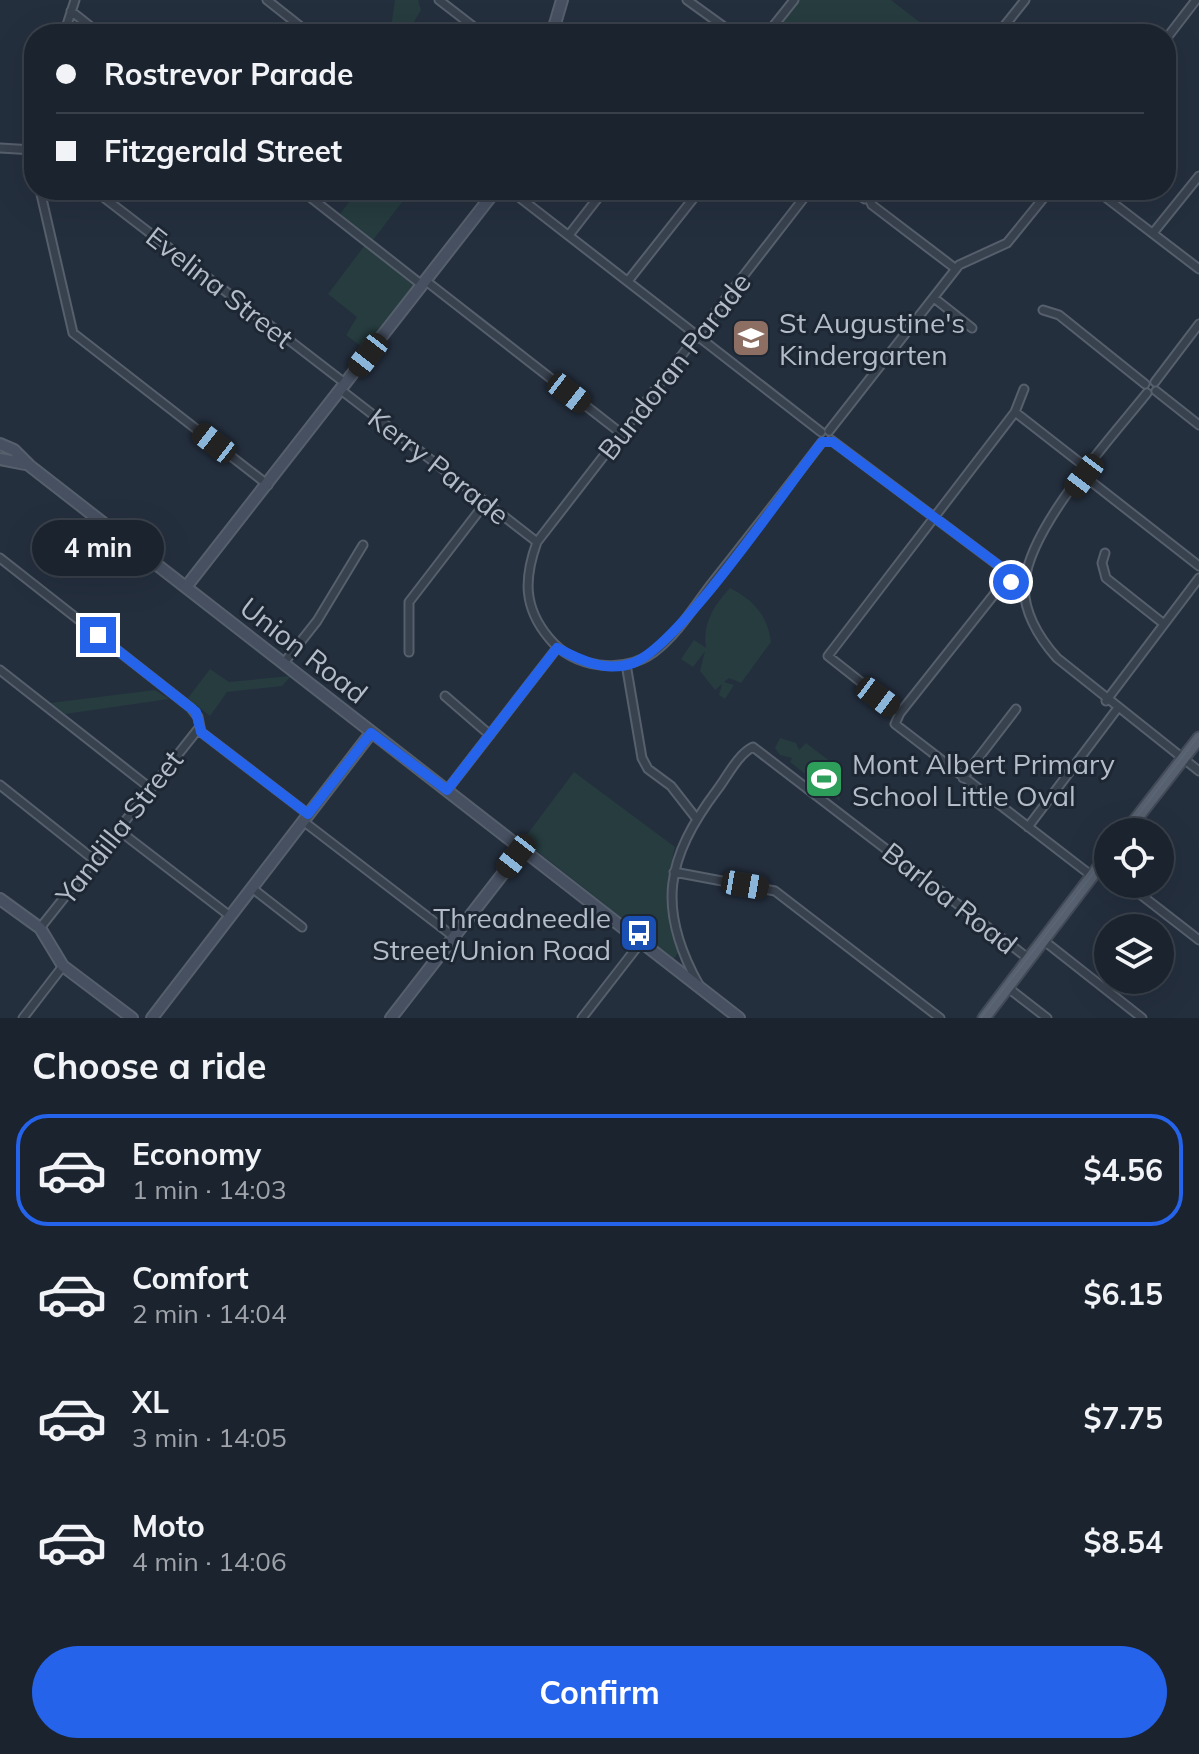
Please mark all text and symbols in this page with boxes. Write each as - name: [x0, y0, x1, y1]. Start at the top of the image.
- text: Rostrevor Parade: [104, 55, 353, 93]
- text: Fitzgerald Street: [104, 132, 342, 170]
- street label: Evelina Street: [139, 219, 301, 356]
- street label: Bundoran Parade: [590, 265, 758, 467]
- place label: St Augustine's Kindergarten: [779, 305, 965, 372]
- school or university icon: St Augustine's Kindergarten: [730, 317, 772, 359]
- car: [344, 329, 392, 381]
- car: [543, 369, 595, 417]
- street label: Kerry Parade: [362, 400, 516, 532]
- car: [188, 419, 240, 467]
- car: [1060, 450, 1108, 502]
- callout: 4 min: [32, 519, 164, 575]
- text: 4 min: [64, 531, 132, 564]
- route start: [993, 564, 1029, 600]
- street label: Union Road: [233, 589, 375, 711]
- route end: [80, 617, 116, 653]
- car: [852, 673, 904, 721]
- street label: Yandilla Street: [47, 743, 190, 912]
- place label: Mont Albert Primary School Little Oval: [852, 746, 1115, 813]
- sports icon: Mont Albert Primary School Little Oval: [803, 758, 845, 800]
- map controls: [1094, 818, 1174, 994]
- button: locate: [1094, 818, 1174, 898]
- car: [492, 830, 540, 882]
- street label: Barloa Road: [876, 835, 1024, 961]
- car: [719, 869, 771, 901]
- place label: Threadneedle Street/Union Road: [372, 900, 611, 967]
- bus stop icon: Threadneedle Street/Union Road: [618, 912, 660, 954]
- button: layers: [1094, 914, 1174, 994]
- text: Choose a ride: [32, 1043, 266, 1088]
- icon: car: [36, 1134, 108, 1206]
- text: Economy: [132, 1135, 261, 1173]
- text: $4.56: [1084, 1151, 1163, 1189]
- text: 1 min · 14:03: [132, 1173, 287, 1206]
- icon: car: [36, 1258, 108, 1330]
- text: Comfort: [132, 1259, 249, 1297]
- text: $6.15: [1084, 1275, 1163, 1313]
- text: 2 min · 14:04: [132, 1297, 287, 1330]
- icon: car: [36, 1382, 108, 1454]
- text: XL: [132, 1383, 169, 1421]
- text: $7.75: [1084, 1399, 1163, 1437]
- text: 3 min · 14:05: [132, 1421, 287, 1454]
- icon: car: [36, 1506, 108, 1578]
- text: Moto: [132, 1507, 205, 1545]
- text: $8.54: [1084, 1523, 1163, 1561]
- text: 4 min · 14:06: [132, 1545, 287, 1578]
- button: Confirm: [32, 1646, 1167, 1738]

